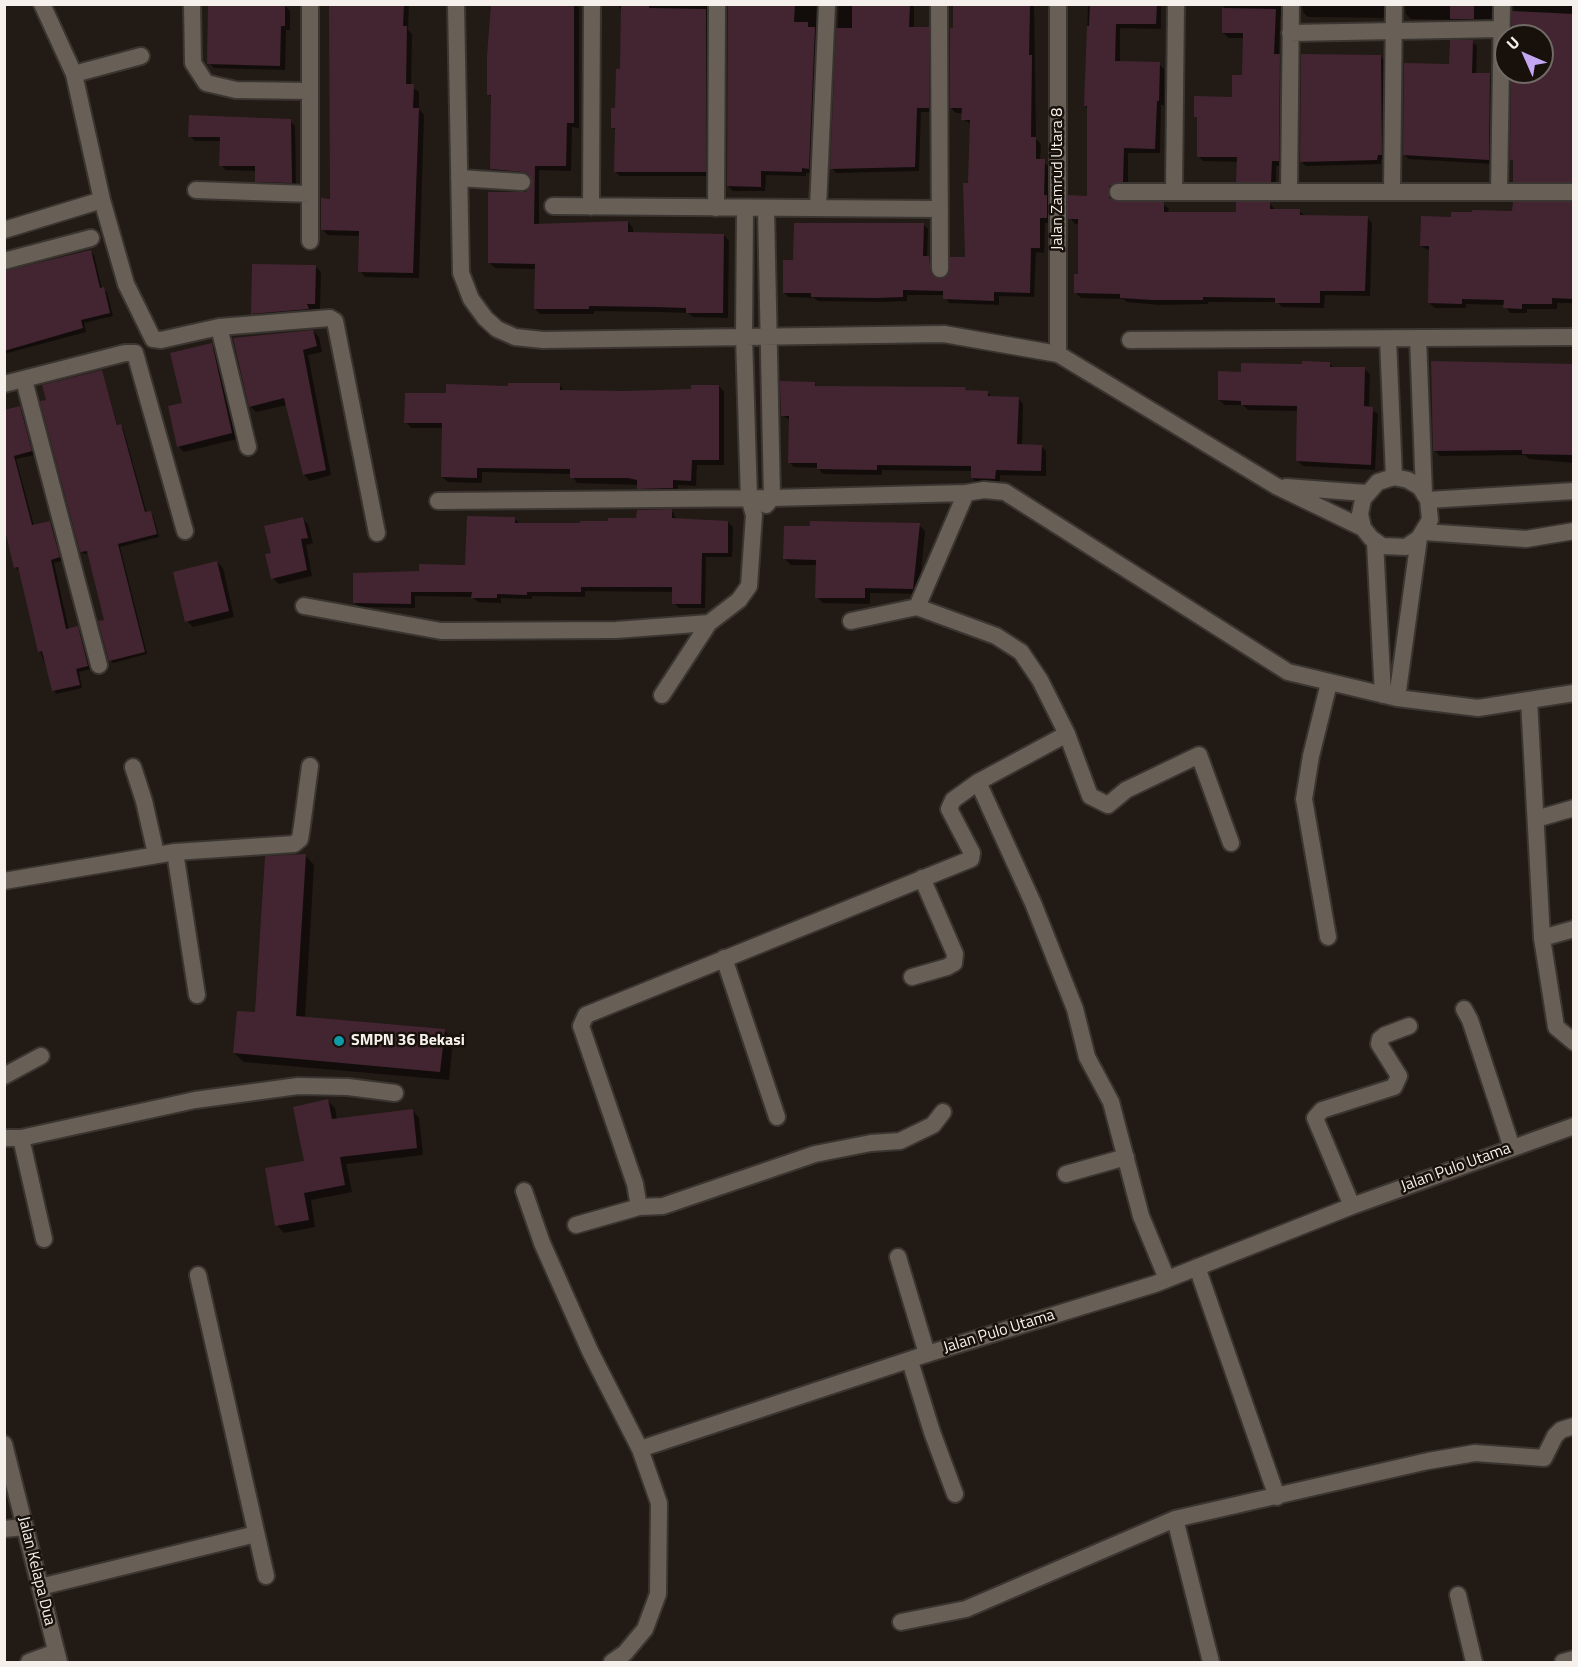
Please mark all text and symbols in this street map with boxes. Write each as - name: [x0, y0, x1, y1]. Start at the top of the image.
- north arrow: [1494, 24, 1554, 84]
- text: U: [1500, 30, 1525, 55]
- street label: Jalan Zamrud Utara 8: [1048, 108, 1068, 250]
- place label: SMPN 36 Bekasi: [351, 1031, 465, 1051]
- marker: SMPN 36 Bekasi: [332, 1034, 346, 1048]
- street label: Jalan Pulo Utama: [1398, 1139, 1514, 1197]
- street label: Jalan Pulo Utama: [941, 1306, 1057, 1358]
- street label: Jalan Kelapa Dua: [13, 1514, 59, 1628]

